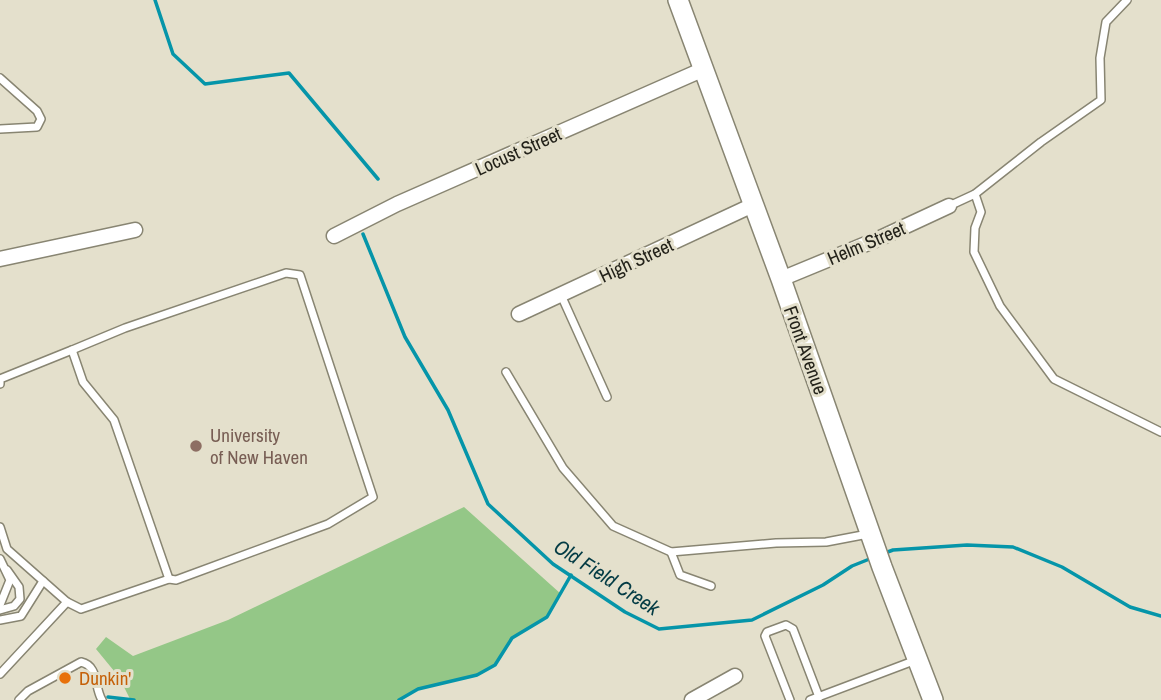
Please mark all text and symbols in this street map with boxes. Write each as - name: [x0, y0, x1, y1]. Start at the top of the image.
- street label: Locust Street: [471, 120, 566, 182]
- street label: Helm Street: [823, 215, 910, 271]
- street label: High Street: [595, 231, 678, 288]
- street label: Front Avenue: [778, 302, 834, 398]
- place label: University of New Haven: [210, 422, 308, 470]
- marker: University of New Haven: [188, 438, 204, 454]
- water label: Old Field Creek: [549, 532, 667, 623]
- place label: Dunkin': [79, 665, 131, 691]
- marker: Dunkin': [57, 670, 73, 686]

